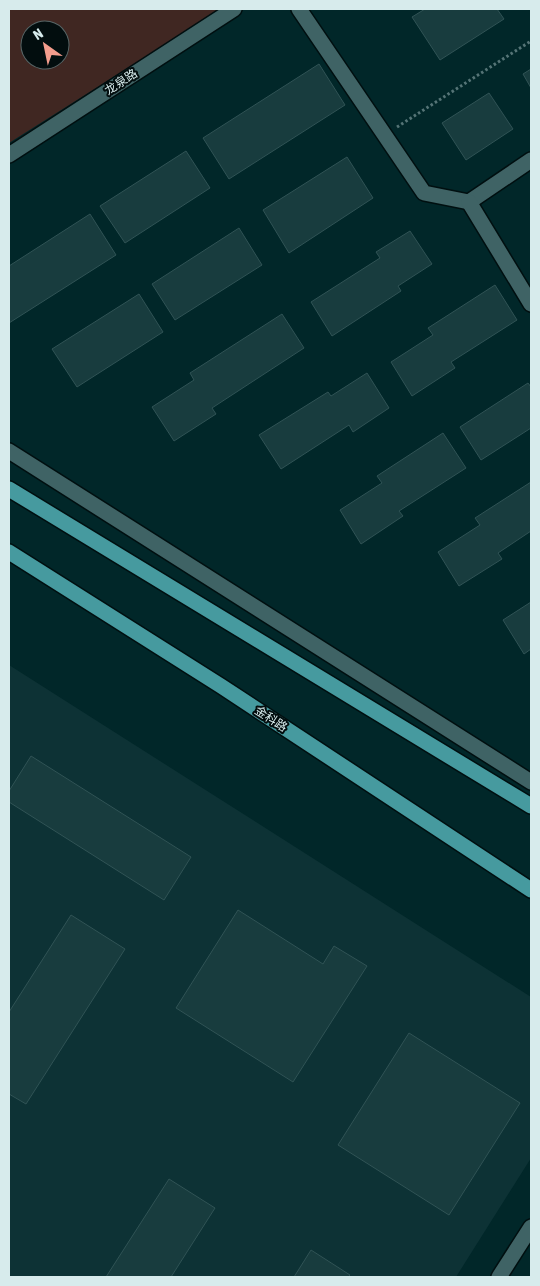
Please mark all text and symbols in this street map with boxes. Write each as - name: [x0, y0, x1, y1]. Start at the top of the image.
- north arrow: [20, 20, 70, 70]
- text: N: [30, 25, 46, 43]
- street label: 龙泉路: [102, 66, 140, 98]
- street label: 金科路: [252, 703, 290, 735]

